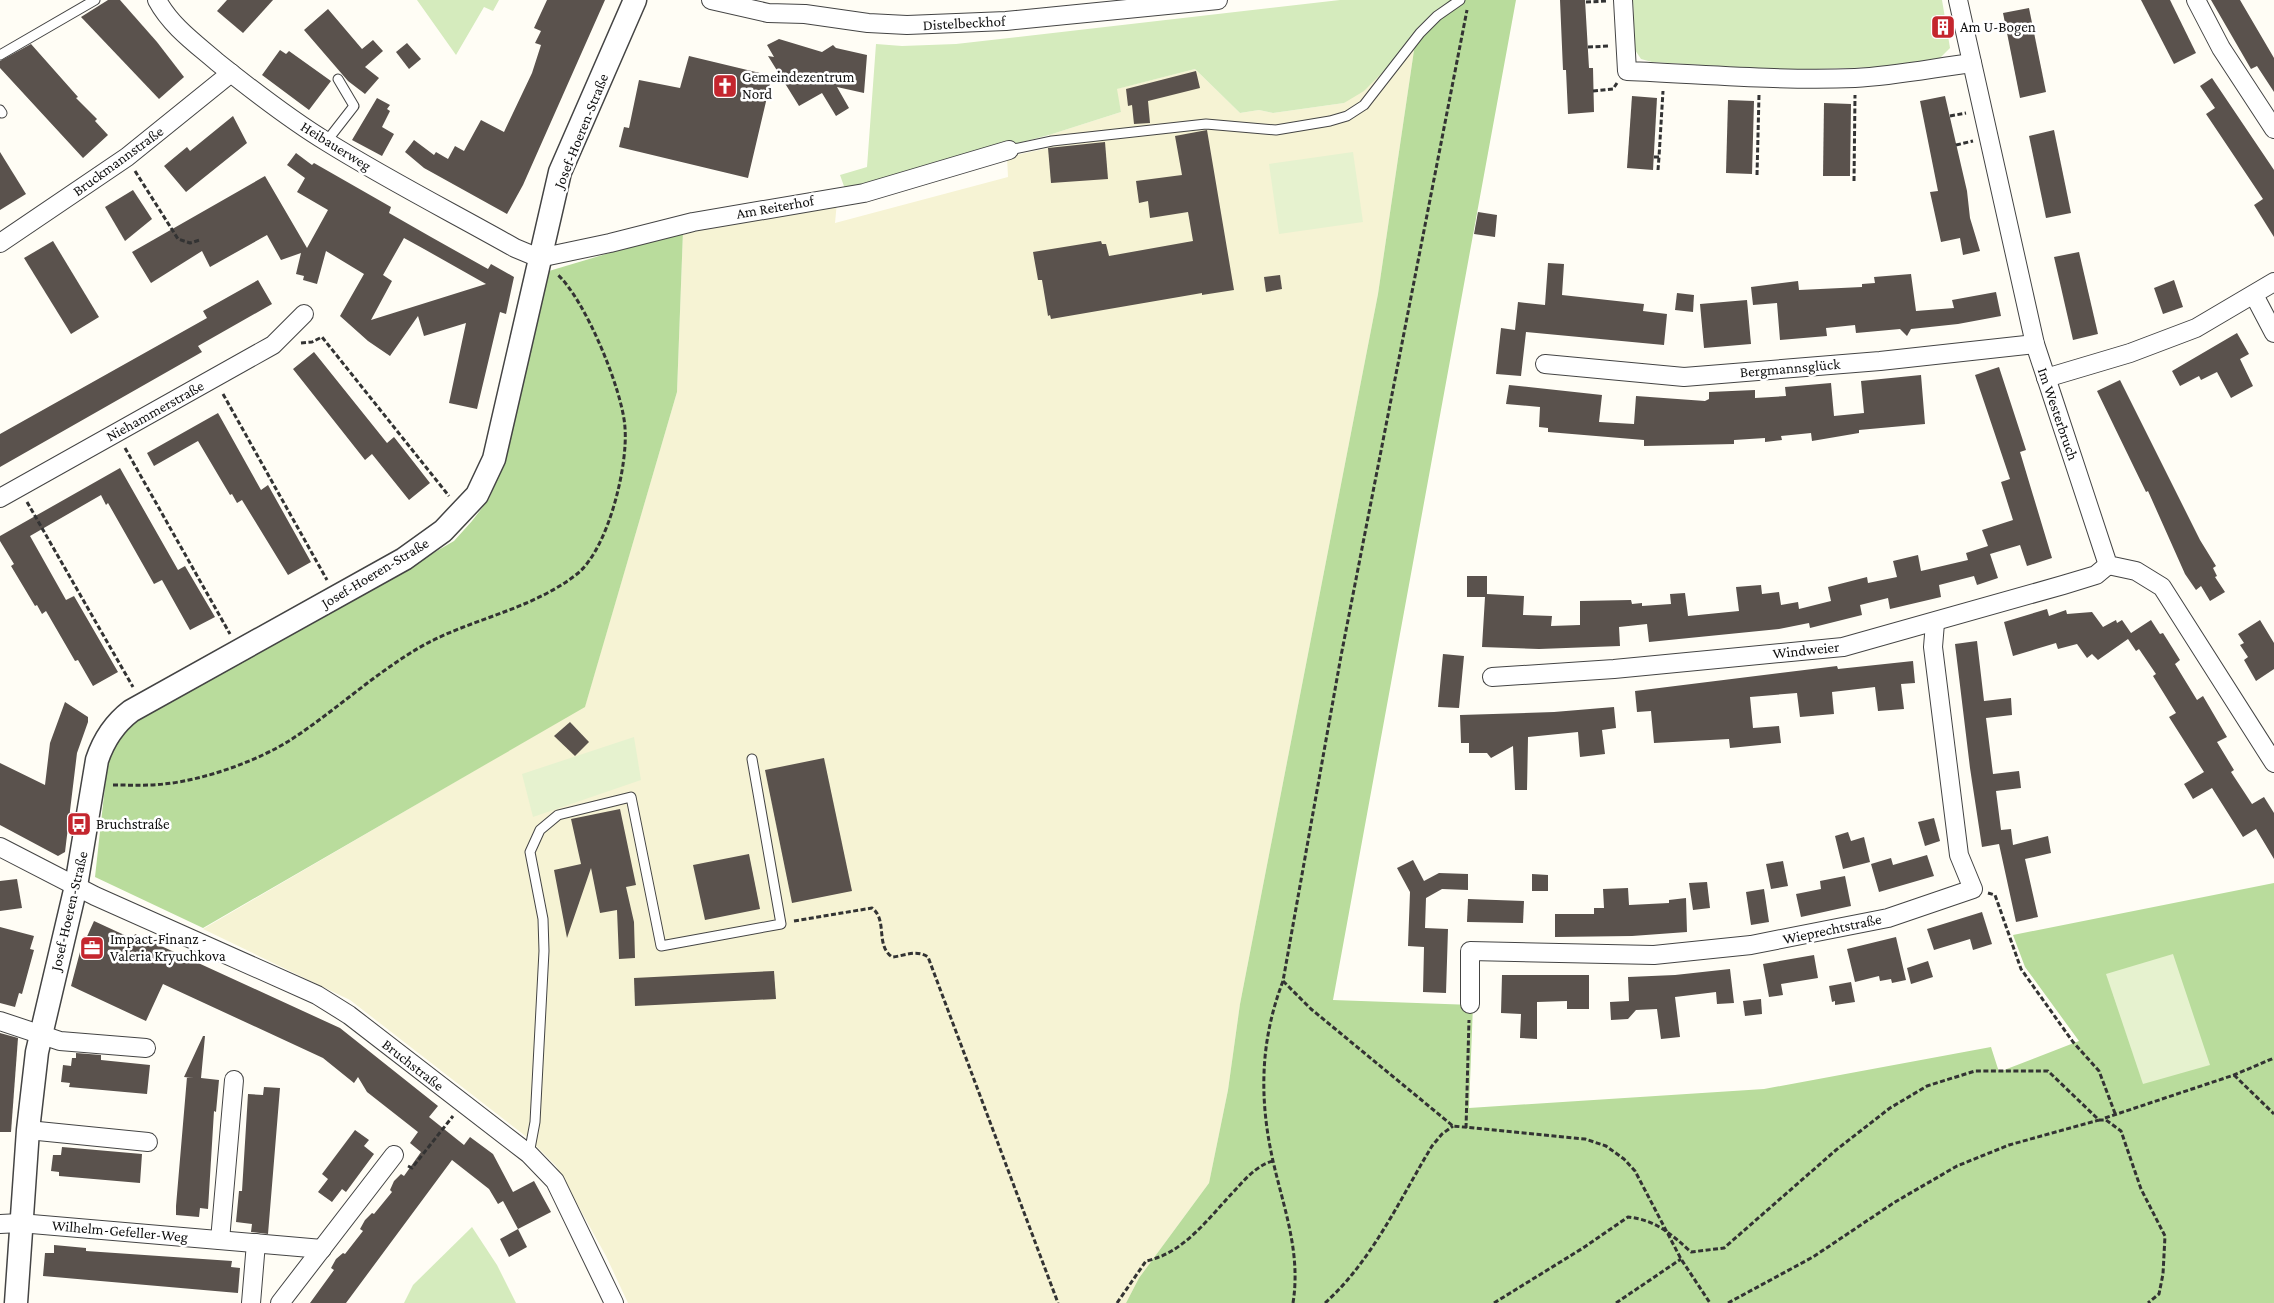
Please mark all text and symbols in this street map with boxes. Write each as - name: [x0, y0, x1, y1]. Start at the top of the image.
- street label: Distelbeckhof: [922, 13, 1007, 33]
- building icon: Am U-Bogen: [1930, 14, 1956, 40]
- place label: Am U-Bogen: [1960, 19, 2036, 36]
- place label: Gemeindezentrum Nord: [742, 69, 855, 102]
- street label: Josef-Hoeren-Straße: [550, 71, 612, 193]
- church icon: Gemeindezentrum Nord: [712, 73, 738, 99]
- street label: Heibauerweg: [297, 118, 374, 175]
- street label: Bruckmannstraße: [70, 123, 167, 199]
- street label: Am Reiterhof: [735, 192, 817, 222]
- street label: Bergmannsglück: [1739, 356, 1842, 381]
- street label: Im Westerbruch: [2035, 366, 2081, 462]
- street label: Niehammerstraße: [103, 377, 207, 444]
- street label: Josef-Hoeren-Straße: [317, 534, 432, 613]
- street label: Windweier: [1772, 638, 1841, 661]
- bus stop icon: Bruchstraße: [66, 811, 92, 837]
- place label: Bruchstraße: [96, 816, 170, 832]
- street label: Josef-Hoeren-Straße: [47, 849, 92, 974]
- street label: Wieprechtstraße: [1781, 911, 1883, 948]
- place label: Impact-Finanz - Valeria Kryuchkova: [110, 931, 226, 965]
- office icon: Impact-Finanz - Valeria Kryuchkova: [79, 935, 105, 961]
- street label: Bruchstraße: [379, 1036, 447, 1094]
- street label: Wilhelm-Gefeller-Weg: [51, 1217, 189, 1246]

